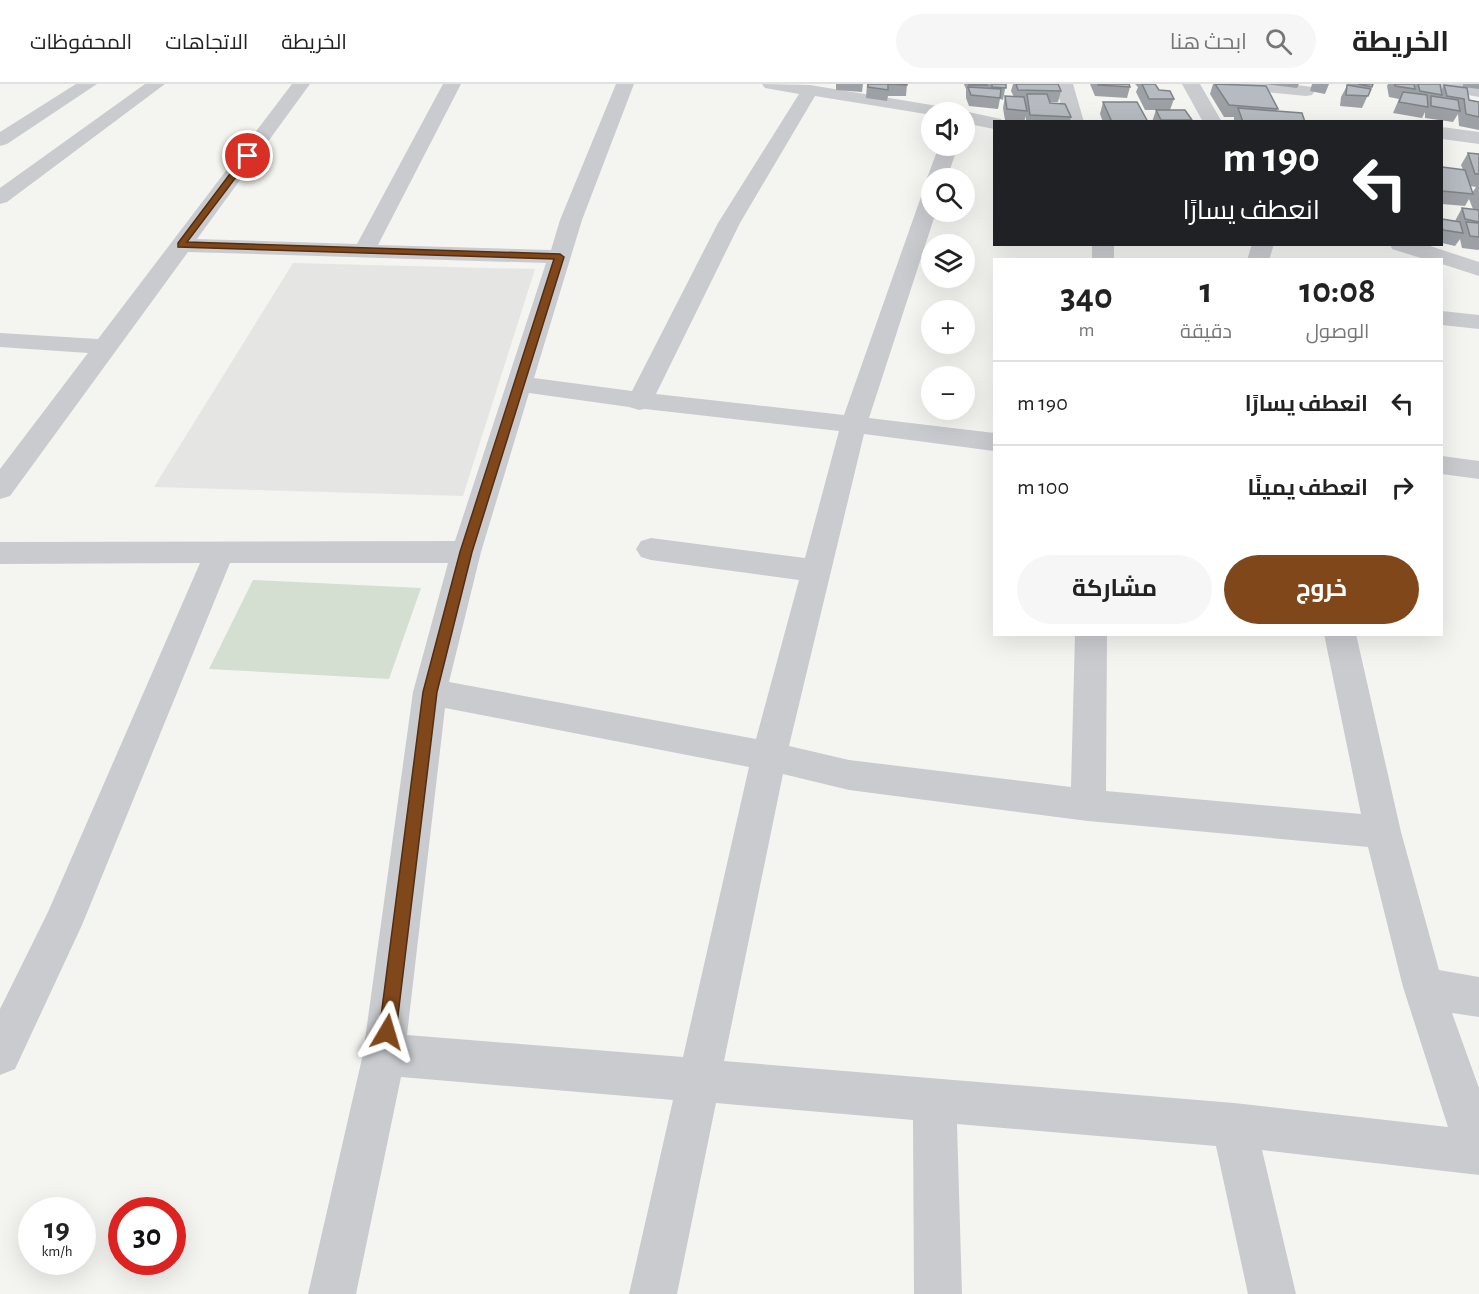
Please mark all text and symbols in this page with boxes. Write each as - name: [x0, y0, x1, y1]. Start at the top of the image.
- search box: [896, 14, 1316, 68]
- icon: search: [1262, 25, 1295, 58]
- text: الخريطة: [1352, 29, 1449, 57]
- text: ابحث هنا: [1170, 31, 1247, 53]
- text: المحفوظات: [30, 32, 132, 53]
- text: الاتجاهات: [165, 32, 248, 53]
- text: الخريطة: [281, 32, 347, 53]
- map controls: [921, 102, 975, 420]
- button: sound: [921, 102, 975, 156]
- pin: [222, 130, 273, 181]
- text: 190 m: [1222, 137, 1320, 179]
- icon: arrive: [231, 139, 264, 172]
- icon: left: [1341, 144, 1419, 222]
- button: search: [921, 168, 975, 222]
- text: انعطف يسارًا: [1182, 197, 1320, 224]
- button: layers: [921, 234, 975, 288]
- text: 1: [1200, 273, 1212, 309]
- text: 10:08: [1299, 273, 1376, 309]
- text: 340: [1060, 279, 1113, 315]
- button: +: [921, 300, 975, 354]
- text: m: [1079, 320, 1095, 340]
- text: دقيقة: [1180, 322, 1232, 342]
- text: الوصول: [1306, 322, 1369, 342]
- button: −: [921, 366, 975, 420]
- icon: left: [1386, 387, 1419, 420]
- text: 190 m: [1017, 392, 1068, 414]
- text: انعطف يسارًا: [1245, 393, 1368, 415]
- icon: right: [1386, 471, 1419, 504]
- text: 100 m: [1017, 476, 1069, 498]
- text: انعطف يمينًا: [1247, 477, 1368, 499]
- button: مشاركة: [1017, 555, 1212, 624]
- button: خروج: [1224, 555, 1419, 624]
- position arrow: [355, 1000, 419, 1064]
- speed limit sign: 30: [108, 1197, 186, 1275]
- text: 19: [44, 1214, 70, 1244]
- text: km/h: [42, 1244, 72, 1259]

